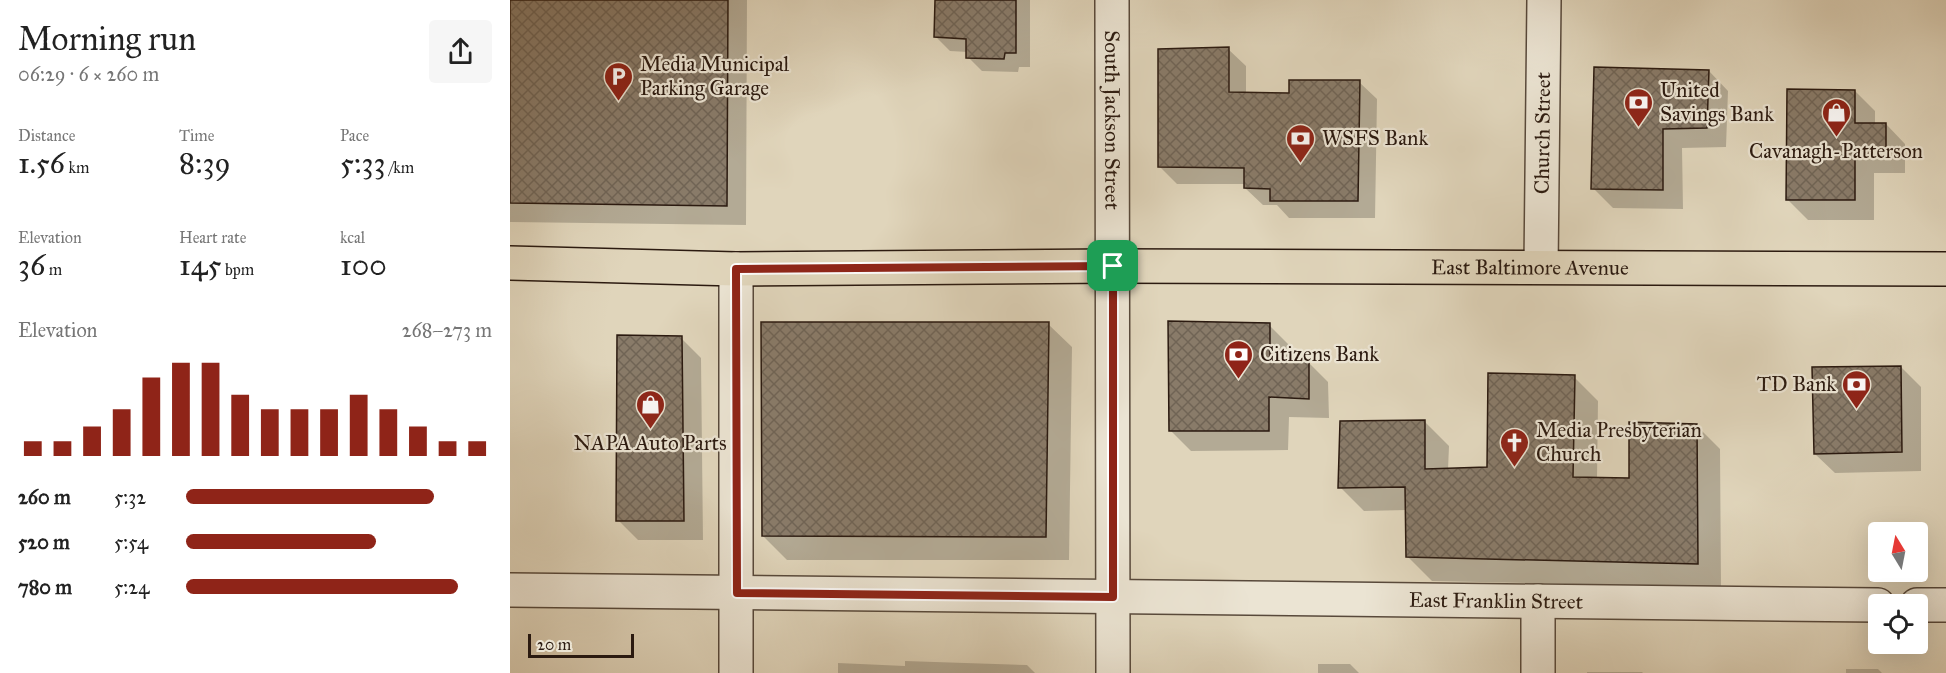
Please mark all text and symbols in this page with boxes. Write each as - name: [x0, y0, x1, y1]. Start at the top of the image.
- text: Morning run: [18, 19, 196, 59]
- button: share: [429, 20, 492, 83]
- street label: South Jackson Street: [1099, 30, 1125, 210]
- place label: Media Municipal Parking Garage: [640, 51, 790, 101]
- parking icon: Media Municipal Parking Garage: [603, 60, 635, 102]
- text: 06:29 · 6 × 260 m: [18, 62, 159, 86]
- street label: Church Street: [1529, 71, 1556, 194]
- place label: United Savings Bank: [1660, 77, 1774, 127]
- bank icon: United Savings Bank: [1623, 86, 1655, 128]
- shop icon: Cavanagh-Patterson: [1820, 96, 1852, 138]
- bank icon: WSFS Bank: [1285, 122, 1317, 164]
- place label: WSFS Bank: [1322, 125, 1428, 151]
- text: Distance: [18, 126, 75, 145]
- text: Time: [179, 126, 214, 145]
- text: Pace: [340, 126, 369, 145]
- place label: Cavanagh-Patterson: [1749, 138, 1923, 164]
- text: 1.56: [18, 145, 65, 181]
- text: 8:39: [179, 145, 231, 181]
- text: 5:33: [340, 145, 386, 181]
- text: km: [65, 158, 89, 177]
- text: /km: [386, 158, 414, 177]
- text: Elevation: [18, 228, 82, 247]
- text: Heart rate: [179, 228, 246, 247]
- text: kcal: [340, 228, 365, 247]
- pin: [1087, 240, 1138, 291]
- text: 36: [18, 247, 45, 283]
- text: 145: [179, 247, 222, 283]
- text: 100: [340, 247, 387, 283]
- icon: arrive: [1096, 249, 1129, 282]
- street label: East Baltimore Avenue: [1431, 254, 1629, 281]
- text: m: [45, 260, 62, 279]
- text: bpm: [222, 260, 254, 279]
- text: Elevation: [18, 318, 97, 342]
- text: 268–273 m: [402, 318, 492, 342]
- bank icon: Citizens Bank: [1223, 338, 1255, 380]
- place label: Citizens Bank: [1260, 341, 1379, 367]
- bank icon: TD Bank: [1841, 368, 1873, 410]
- place label: TD Bank: [1757, 371, 1836, 397]
- shop icon: NAPA Auto Parts: [634, 388, 666, 430]
- place label: Media Presbyterian Church: [1536, 417, 1702, 467]
- church icon: Media Presbyterian Church: [1499, 426, 1531, 468]
- place label: NAPA Auto Parts: [573, 430, 727, 456]
- text: 260 m: [18, 485, 71, 509]
- text: 5:32: [114, 485, 146, 509]
- north arrow: [1868, 522, 1928, 582]
- map controls: [1868, 522, 1928, 654]
- text: 520 m: [18, 530, 70, 554]
- text: 5:54: [114, 530, 148, 554]
- text: 780 m: [18, 575, 72, 599]
- text: 5:24: [114, 575, 149, 599]
- street label: East Franklin Street: [1409, 587, 1584, 615]
- button: locate: [1868, 594, 1928, 654]
- scale bar: [528, 631, 634, 658]
- text: 20 m: [537, 635, 571, 654]

